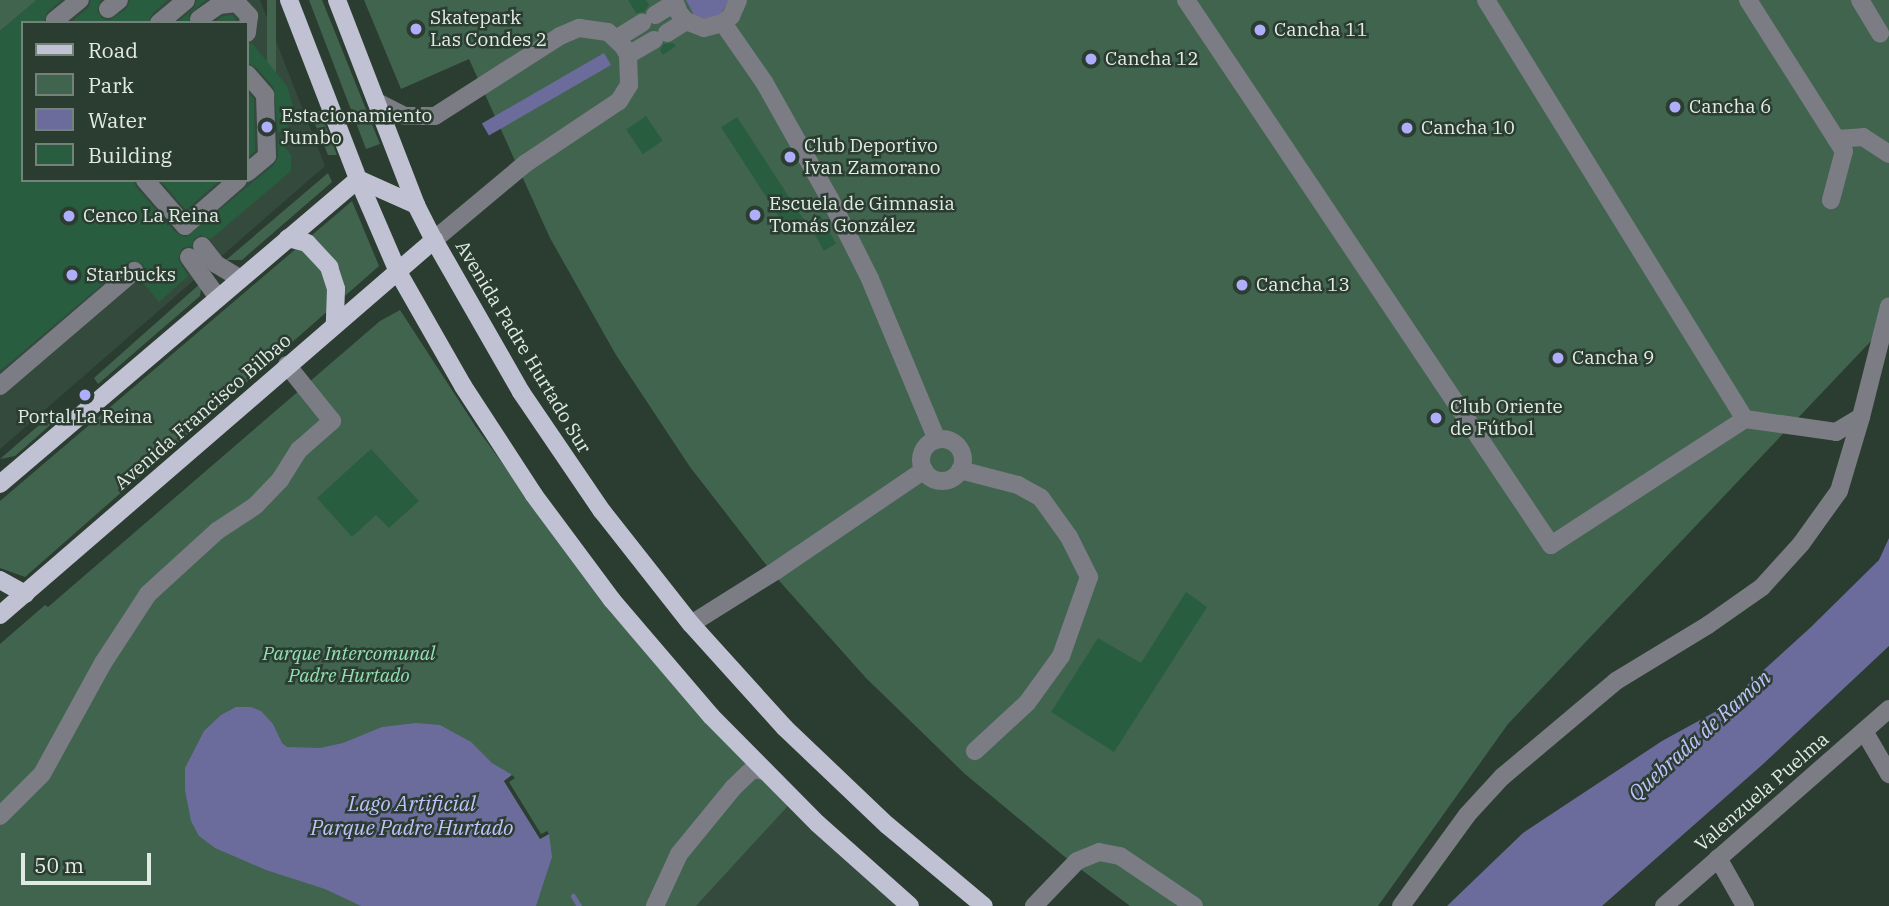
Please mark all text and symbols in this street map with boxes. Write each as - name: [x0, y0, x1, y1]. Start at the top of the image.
- place label: Skatepark Las Condes 2: [430, 7, 547, 51]
- place label: Cancha 11: [1274, 19, 1368, 41]
- legend: [21, 21, 248, 182]
- marker: Skatepark Las Condes 2: [408, 21, 424, 37]
- marker: Cancha 11: [1252, 22, 1268, 38]
- text: Road: [88, 36, 138, 64]
- place label: Cancha 12: [1105, 48, 1199, 70]
- marker: Cancha 12: [1083, 51, 1099, 67]
- text: Park: [88, 71, 134, 99]
- place label: Cancha 6: [1689, 96, 1771, 118]
- marker: Cancha 6: [1667, 99, 1683, 115]
- place label: Estacionamiento Jumbo: [281, 105, 432, 149]
- text: Water: [88, 106, 146, 134]
- place label: Cancha 10: [1421, 117, 1515, 139]
- marker: Estacionamiento Jumbo: [259, 119, 275, 135]
- marker: Cancha 10: [1399, 120, 1415, 136]
- place label: Club Deportivo Ivan Zamorano: [804, 135, 940, 179]
- text: Building: [88, 141, 172, 169]
- marker: Club Deportivo Ivan Zamorano: [782, 149, 798, 165]
- place label: Escuela de Gimnasia Tomás González: [769, 193, 955, 237]
- place label: Cenco La Reina: [83, 205, 219, 227]
- marker: Escuela de Gimnasia Tomás González: [747, 207, 763, 223]
- marker: Cenco La Reina: [61, 208, 77, 224]
- street label: Avenida Padre Hurtado Sur: [450, 237, 596, 457]
- place label: Starbucks: [86, 264, 176, 286]
- marker: Starbucks: [64, 267, 80, 283]
- place label: Cancha 13: [1256, 274, 1350, 296]
- marker: Cancha 13: [1234, 277, 1250, 293]
- street label: Avenida Francisco Bilbao: [110, 329, 296, 495]
- place label: Cancha 9: [1572, 347, 1654, 369]
- marker: Cancha 9: [1550, 350, 1566, 366]
- marker: Portal La Reina: [77, 387, 93, 403]
- place label: Club Oriente de Fútbol: [1450, 396, 1563, 440]
- place label: Portal La Reina: [17, 406, 153, 428]
- marker: Club Oriente de Fútbol: [1428, 410, 1444, 426]
- park label: Parque Intercomunal Padre Hurtado: [263, 643, 435, 687]
- water label: Quebrada de Ramón: [1623, 664, 1775, 806]
- street label: Valenzuela Puelma: [1690, 728, 1834, 856]
- water label: Lago Artificial Parque Padre Hurtado: [310, 790, 514, 840]
- scale bar: [24, 839, 154, 883]
- text: 50 m: [34, 851, 84, 879]

